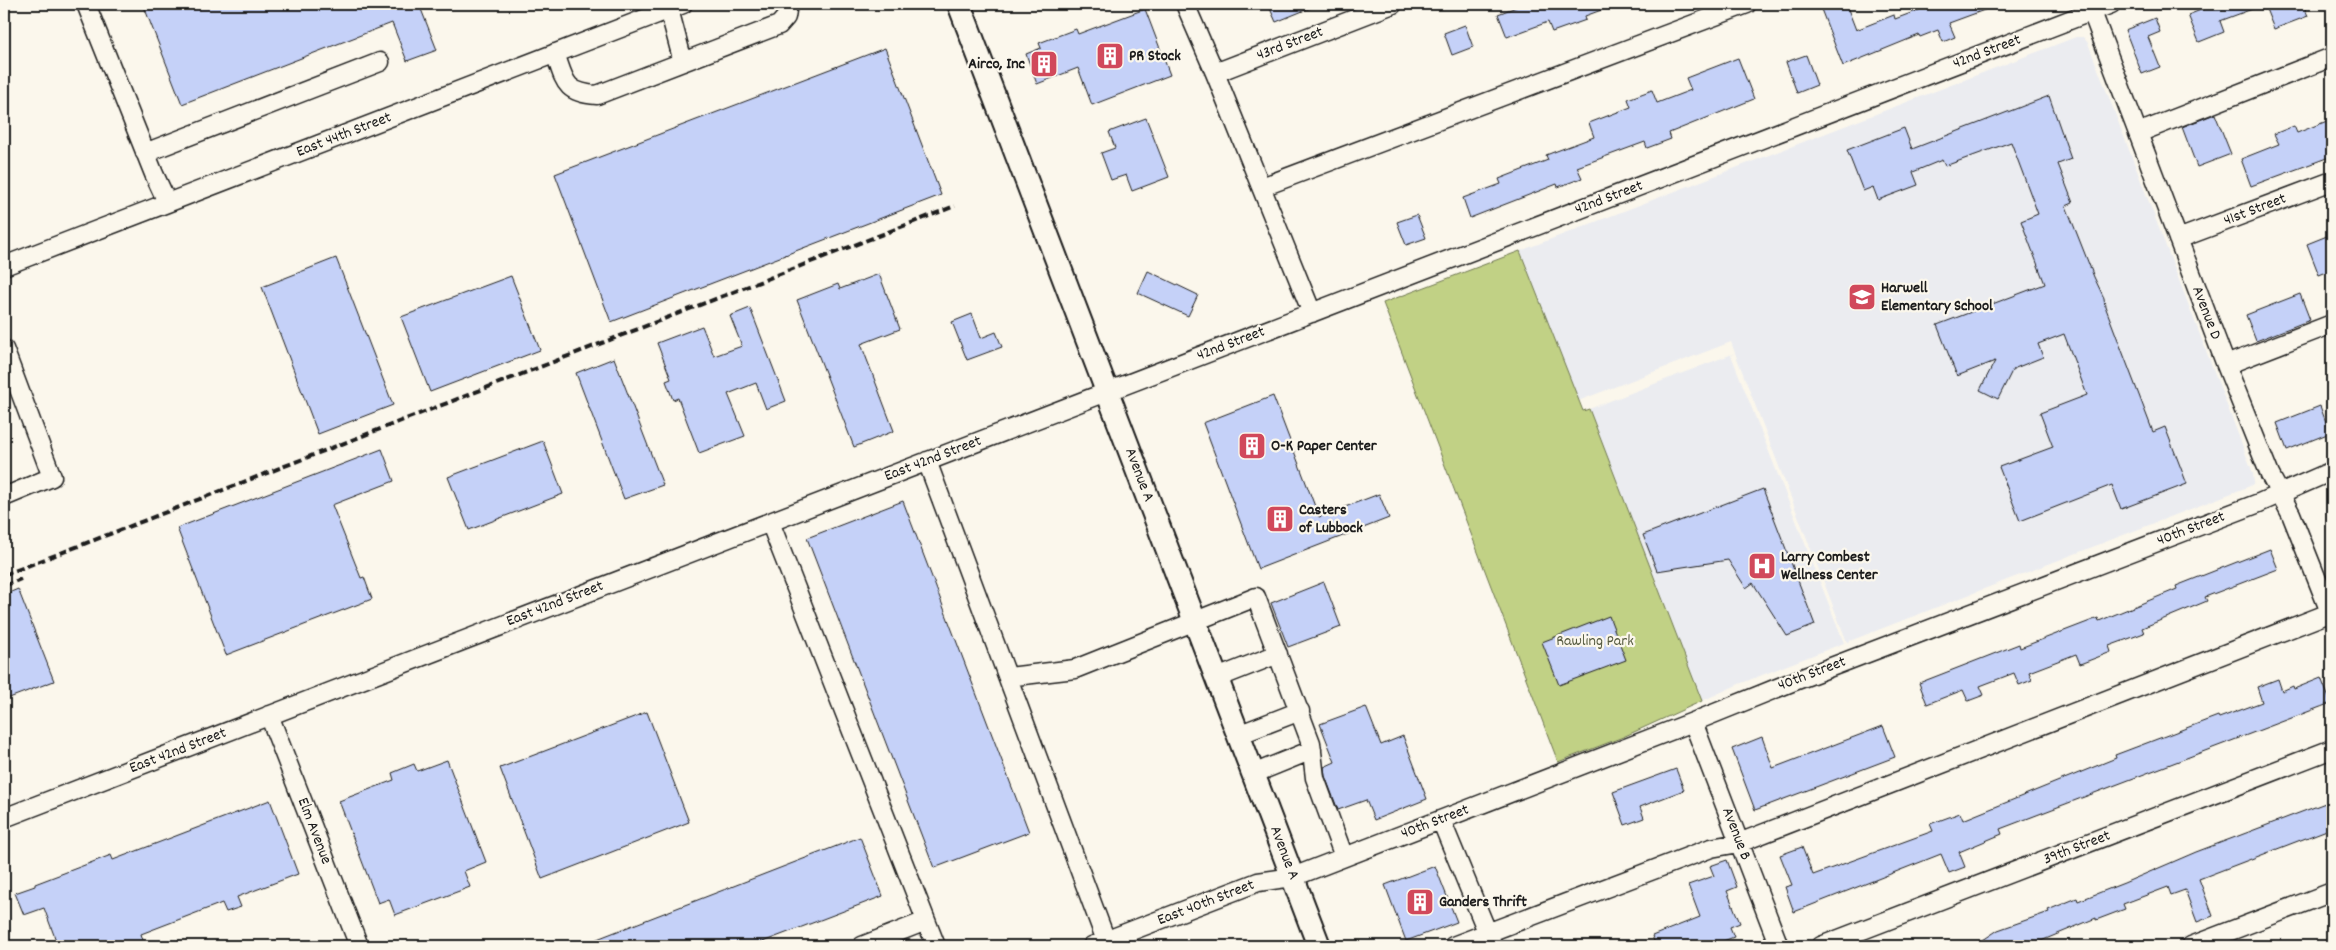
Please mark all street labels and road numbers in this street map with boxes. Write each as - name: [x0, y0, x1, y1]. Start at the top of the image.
- street label: 43rd Street: [1253, 21, 1327, 67]
- street label: 42nd Street: [1950, 28, 2024, 75]
- street label: East 44th Street: [293, 106, 395, 164]
- street label: 42nd Street: [1572, 174, 1646, 221]
- street label: 41st Street: [2220, 188, 2290, 232]
- street label: Avenue D: [2185, 283, 2227, 343]
- street label: 42nd Street: [1194, 320, 1268, 367]
- street label: East 42nd Street: [881, 430, 985, 488]
- street label: Avenue A: [1118, 445, 1160, 506]
- street label: 40th Street: [2154, 505, 2228, 552]
- street label: East 42nd Street: [503, 575, 607, 633]
- street label: 40th Street: [1775, 650, 1849, 697]
- street label: East 42nd Street: [126, 722, 230, 780]
- street label: Elm Avenue: [291, 794, 337, 868]
- street label: 40th Street: [1398, 798, 1472, 845]
- street label: Avenue B: [1715, 804, 1757, 864]
- street label: Avenue A: [1263, 823, 1305, 884]
- street label: 39th Street: [2040, 825, 2114, 871]
- street label: East 40th Street: [1154, 874, 1258, 932]

